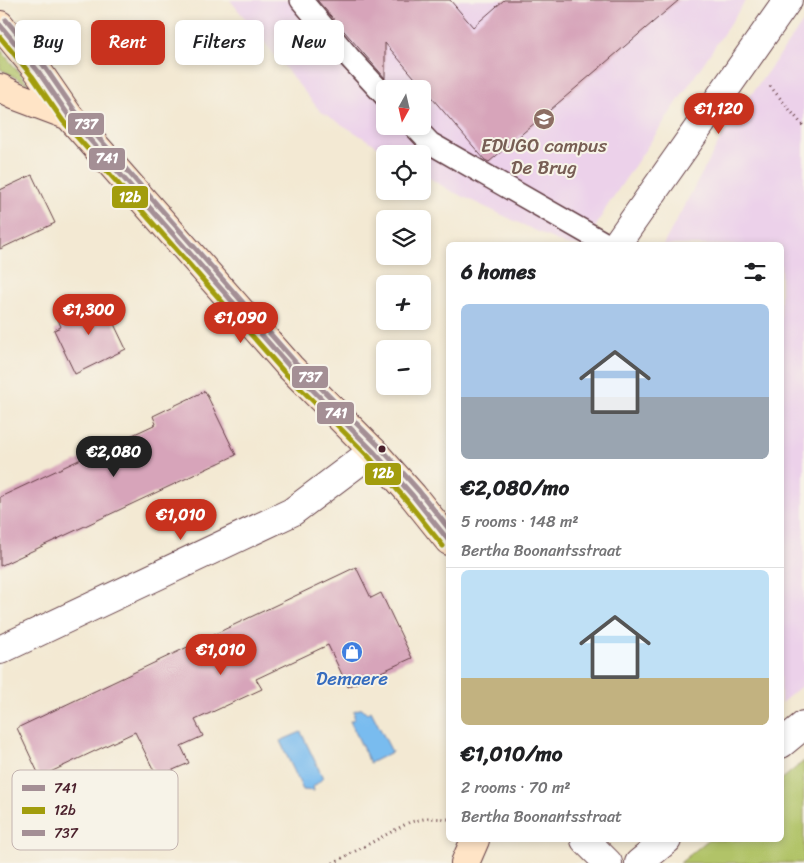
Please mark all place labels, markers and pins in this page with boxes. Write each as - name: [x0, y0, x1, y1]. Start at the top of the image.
- pin: €1,120: [678, 92, 760, 135]
- school or university icon: EDUGO campus De Brug: [532, 107, 556, 131]
- place label: EDUGO campus De Brug: [481, 129, 607, 184]
- pin: €1,300: [48, 294, 130, 336]
- pin: €1,090: [200, 302, 282, 344]
- pin: €2,080: [73, 436, 155, 478]
- unlabelled marker: [377, 444, 387, 454]
- pin: €1,010: [140, 498, 222, 541]
- pin: €1,010: [180, 634, 262, 676]
- shop icon: Demaere: [340, 640, 364, 664]
- place label: Demaere: [316, 662, 388, 695]

